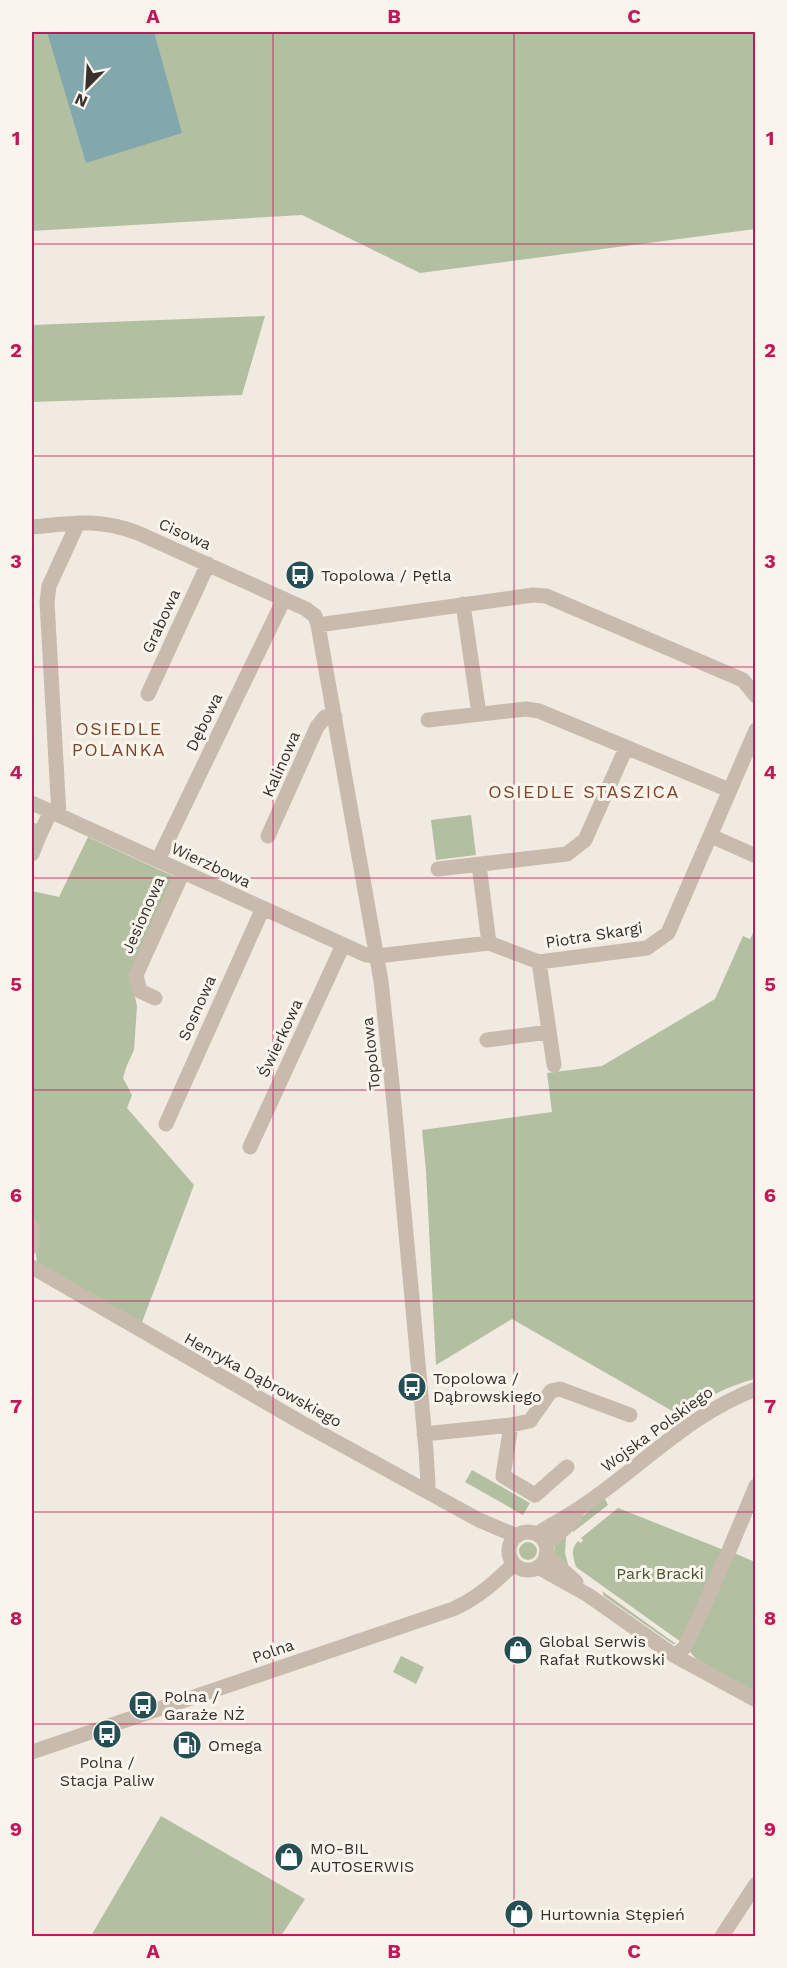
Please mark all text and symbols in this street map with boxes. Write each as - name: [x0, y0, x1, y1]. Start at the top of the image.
- text: A: [146, 4, 160, 28]
- text: B: [387, 4, 401, 28]
- text: C: [627, 4, 641, 28]
- north arrow: [57, 57, 117, 117]
- text: N: [72, 89, 90, 111]
- text: 1: [12, 126, 20, 150]
- text: 1: [766, 126, 774, 150]
- text: 2: [10, 338, 22, 362]
- text: 2: [764, 338, 776, 362]
- street label: Cisowa: [156, 514, 214, 554]
- text: 3: [10, 549, 22, 573]
- text: 3: [764, 549, 776, 573]
- bus stop icon: Topolowa / Pętla: [284, 559, 316, 591]
- place label: Topolowa / Pętla: [321, 566, 451, 585]
- street label: Grabowa: [138, 586, 184, 656]
- street label: Dębowa: [182, 690, 226, 754]
- district label: OSIEDLE POLANKA: [72, 718, 166, 760]
- street label: Kalinowa: [258, 728, 304, 800]
- text: 4: [10, 760, 23, 784]
- text: 4: [764, 760, 777, 784]
- district label: OSIEDLE STASZICA: [488, 781, 680, 802]
- street label: Wierzbowa: [168, 838, 254, 892]
- street label: Jesionowa: [118, 874, 168, 956]
- street label: Piotra Skargi: [544, 918, 644, 952]
- text: 5: [10, 972, 22, 996]
- street label: Sosnowa: [174, 972, 220, 1044]
- text: 5: [764, 972, 776, 996]
- street label: Świerkowa: [254, 996, 306, 1080]
- street label: Topolowa: [358, 1016, 384, 1092]
- text: 6: [10, 1183, 22, 1207]
- text: 6: [764, 1183, 776, 1207]
- street label: Henryka Dąbrowskiego: [181, 1329, 345, 1431]
- place label: Topolowa / Dąbrowskiego: [433, 1369, 542, 1406]
- bus stop icon: Topolowa / Dąbrowskiego: [396, 1371, 428, 1403]
- street label: Wojska Polskiego: [597, 1382, 717, 1476]
- text: 7: [10, 1394, 22, 1418]
- text: 7: [764, 1394, 776, 1418]
- park label: Park Bracki: [616, 1564, 704, 1583]
- text: 8: [10, 1606, 22, 1630]
- text: 8: [764, 1606, 776, 1630]
- place label: Global Serwis Rafał Rutkowski: [539, 1632, 665, 1669]
- shop icon: Global Serwis Rafał Rutkowski: [502, 1634, 534, 1666]
- street label: Polna: [250, 1635, 296, 1667]
- place label: Polna / Garaże NŻ: [164, 1687, 245, 1724]
- bus stop icon: Polna / Garaże NŻ: [127, 1689, 159, 1721]
- bus stop icon: Polna / Stacja Paliw: [91, 1718, 123, 1750]
- fuel station icon: Omega: [171, 1729, 203, 1761]
- place label: Omega: [208, 1736, 262, 1755]
- place label: Polna / Stacja Paliw: [60, 1753, 154, 1790]
- text: 9: [10, 1817, 22, 1841]
- text: 9: [764, 1817, 776, 1841]
- place label: MO-BIL AUTOSERWIS: [310, 1839, 414, 1876]
- shop icon: MO-BIL AUTOSERWIS: [273, 1841, 305, 1873]
- shop icon: Hurtownia Stępień: [503, 1898, 535, 1930]
- place label: Hurtownia Stępień: [540, 1905, 685, 1924]
- text: A: [146, 1939, 160, 1963]
- text: B: [387, 1939, 401, 1963]
- text: C: [627, 1939, 641, 1963]

